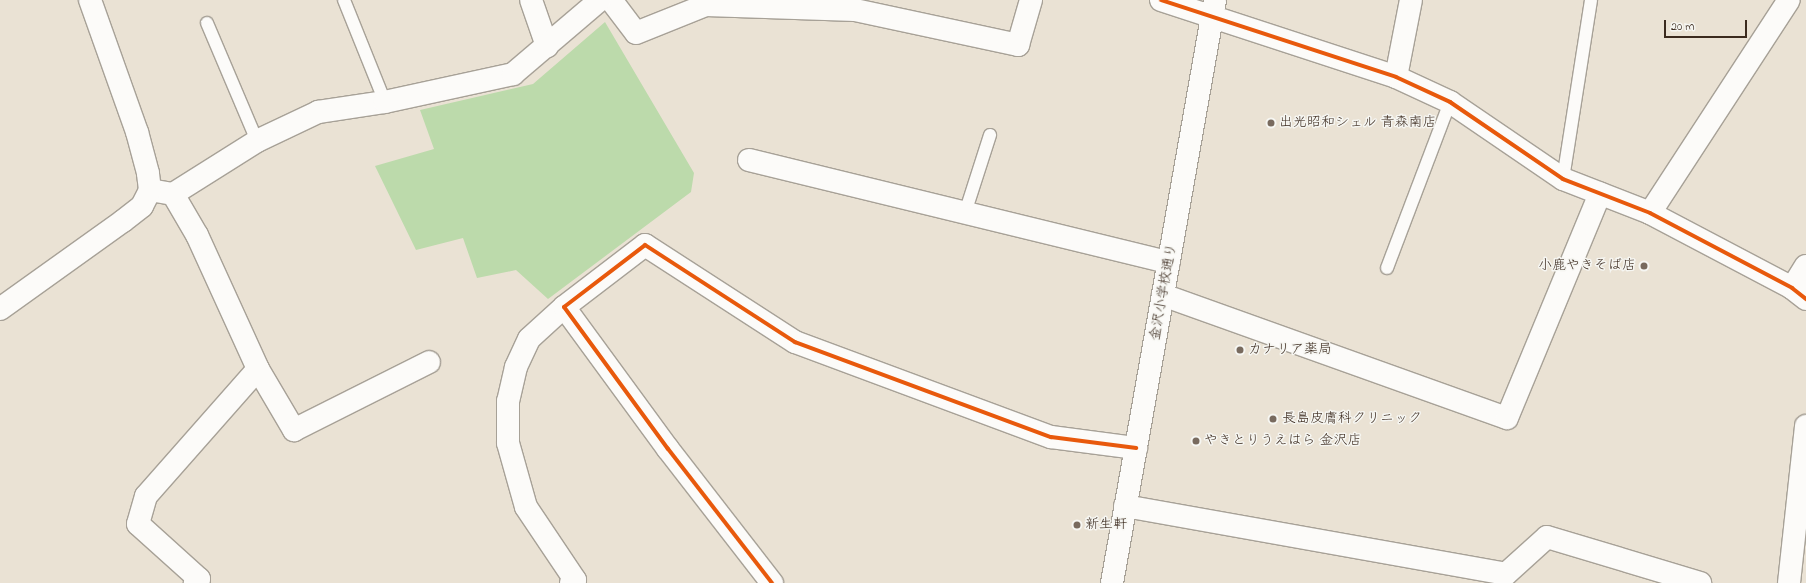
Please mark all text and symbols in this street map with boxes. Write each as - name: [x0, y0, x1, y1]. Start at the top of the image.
- scale bar: [1666, 12, 1749, 38]
- text: 20 m: [1671, 18, 1694, 36]
- place label: 出光昭和シェル 青森南店: [1279, 115, 1436, 131]
- marker: 出光昭和シェル 青森南店: [1266, 118, 1276, 128]
- street label: 金沢小学校通り: [1147, 242, 1181, 342]
- place label: 小鹿やきそば店: [1538, 258, 1636, 274]
- marker: 小鹿やきそば店: [1639, 261, 1649, 271]
- place label: カナリア薬局: [1248, 342, 1332, 358]
- marker: カナリア薬局: [1235, 345, 1245, 355]
- place label: 長島皮膚科クリニック: [1282, 411, 1422, 427]
- marker: 長島皮膚科クリニック: [1267, 413, 1279, 425]
- place label: やきとりうえはら 金沢店: [1204, 433, 1361, 449]
- marker: やきとりうえはら 金沢店: [1191, 436, 1201, 446]
- place label: 新生軒: [1085, 517, 1127, 533]
- marker: 新生軒: [1072, 520, 1082, 530]

